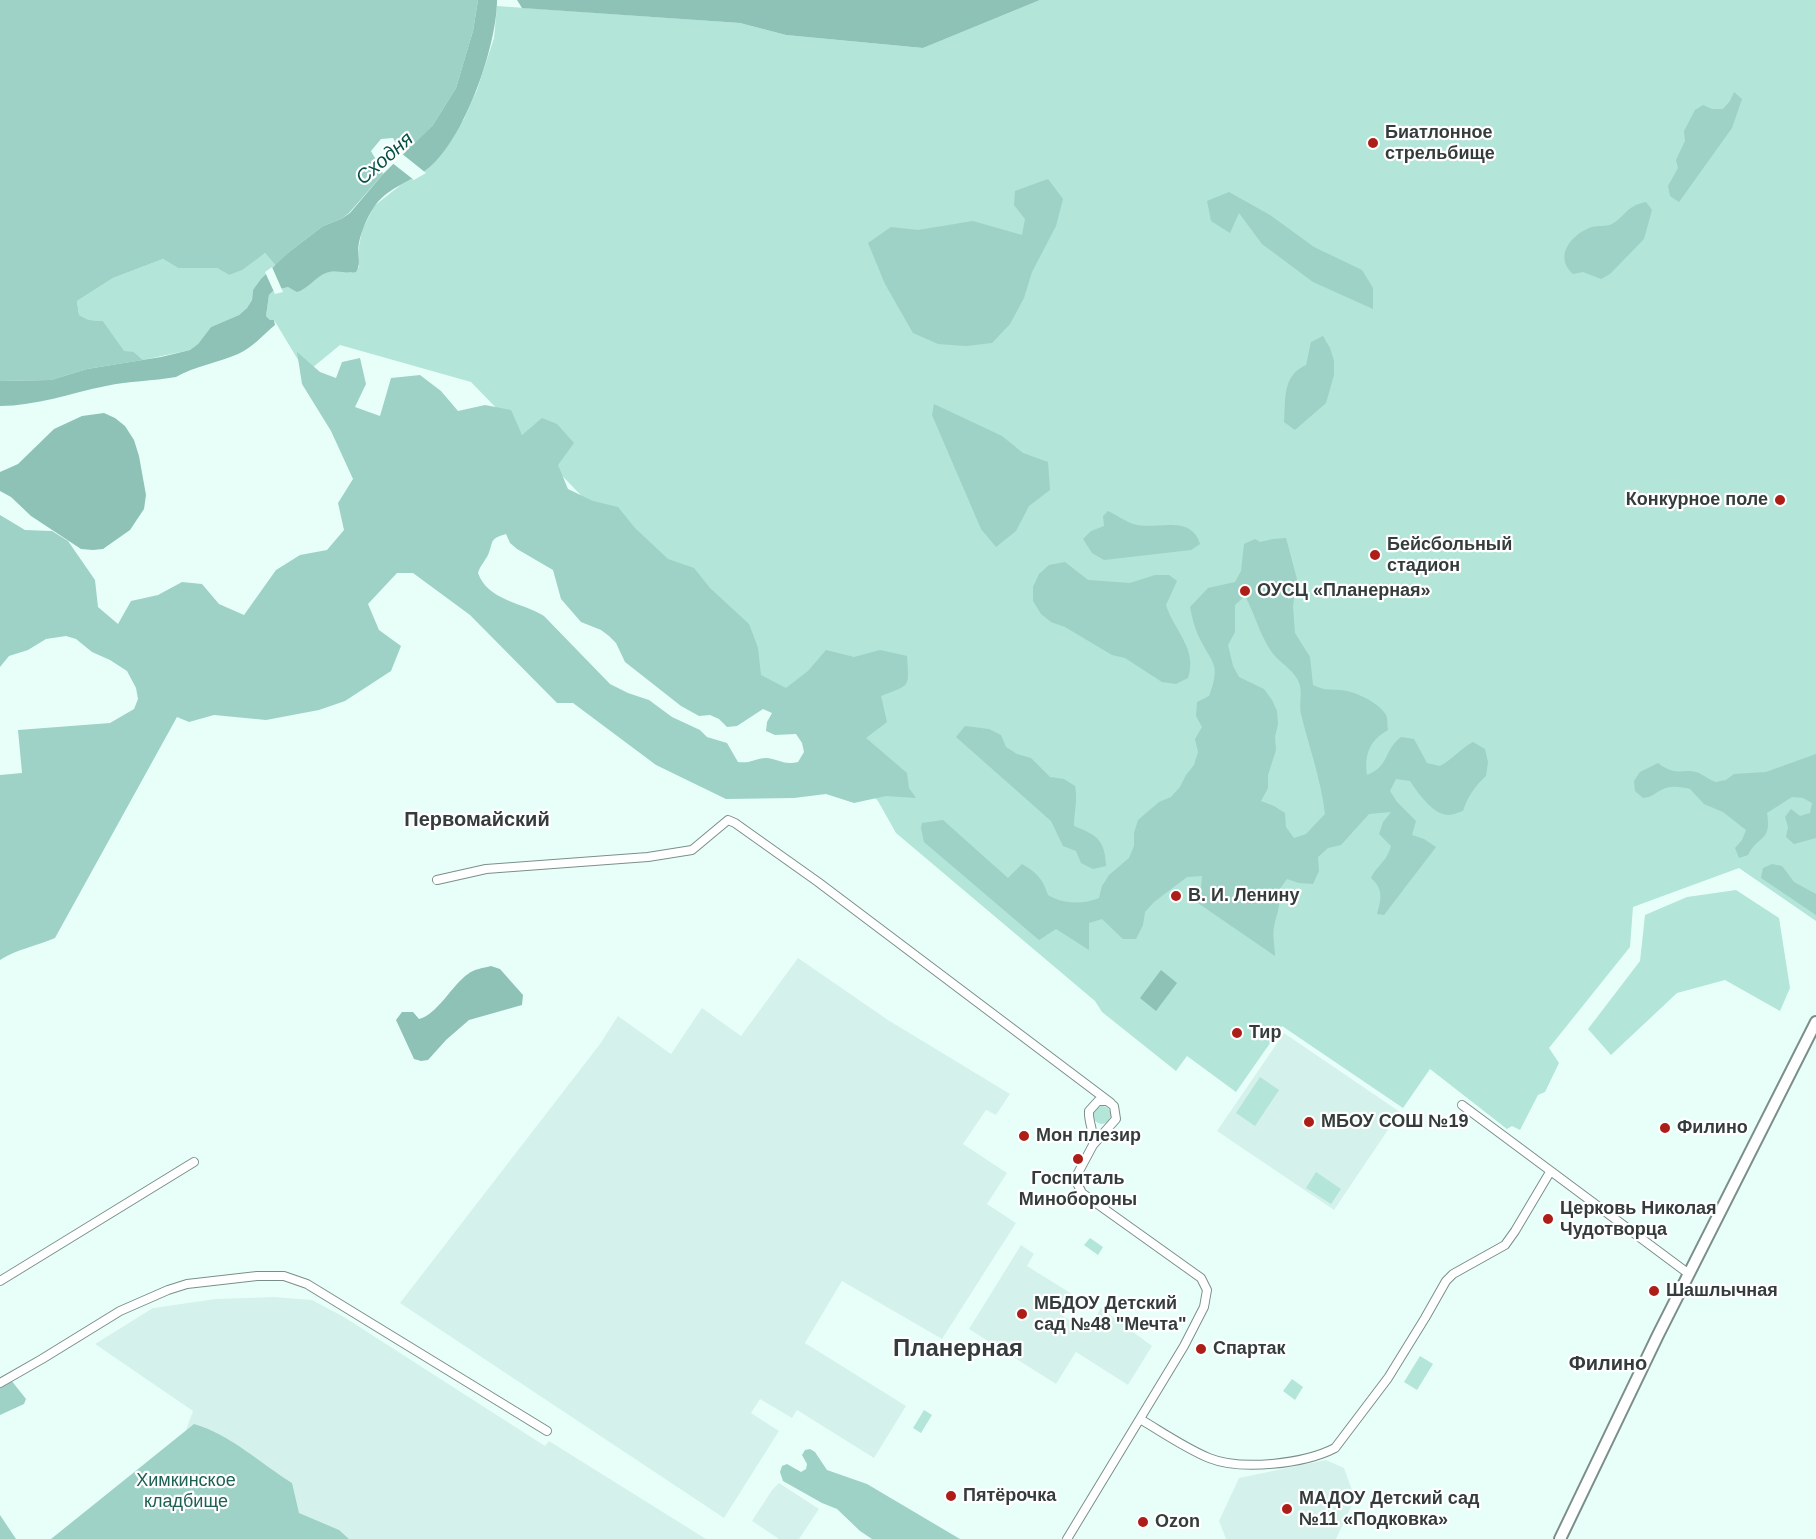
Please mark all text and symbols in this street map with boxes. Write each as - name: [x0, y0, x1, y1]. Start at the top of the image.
- place label: Биатлонное стрельбище: [1385, 122, 1495, 164]
- water label: Сходня: [351, 128, 419, 190]
- marker: Биатлонное стрельбище: [1366, 136, 1380, 150]
- place label: Конкурное поле: [1626, 489, 1768, 511]
- marker: Конкурное поле: [1773, 493, 1787, 507]
- place label: Бейсбольный стадион: [1387, 534, 1512, 576]
- marker: Бейсбольный стадион: [1368, 548, 1382, 562]
- place label: ОУСЦ «Планерная»: [1257, 580, 1431, 602]
- marker: ОУСЦ «Планерная»: [1238, 584, 1252, 598]
- district label: Первомайский: [404, 808, 550, 832]
- place label: В. И. Ленину: [1188, 885, 1299, 907]
- marker: В. И. Ленину: [1169, 889, 1183, 903]
- place label: Тир: [1249, 1022, 1281, 1044]
- marker: Тир: [1230, 1026, 1244, 1040]
- place label: МБОУ СОШ №19: [1321, 1111, 1468, 1133]
- marker: МБОУ СОШ №19: [1302, 1115, 1316, 1129]
- place label: Филино: [1677, 1117, 1748, 1139]
- marker: Филино: [1658, 1121, 1672, 1135]
- place label: Мон плезир: [1036, 1125, 1141, 1147]
- marker: Мон плезир: [1017, 1129, 1031, 1143]
- marker: Госпиталь Минобороны: [1071, 1152, 1085, 1166]
- place label: Госпиталь Минобороны: [1019, 1168, 1137, 1210]
- place label: Церковь Николая Чудотворца: [1560, 1198, 1717, 1240]
- marker: Церковь Николая Чудотворца: [1541, 1212, 1555, 1226]
- place label: Шашлычная: [1666, 1280, 1778, 1302]
- marker: Шашлычная: [1647, 1284, 1661, 1298]
- place label: МБДОУ Детский сад №48 "Мечта": [1034, 1293, 1187, 1336]
- marker: МБДОУ Детский сад №48 "Мечта": [1015, 1307, 1029, 1321]
- district label: Планерная: [893, 1335, 1023, 1363]
- place label: Спартак: [1213, 1338, 1285, 1360]
- marker: Спартак: [1194, 1342, 1208, 1356]
- district label: Филино: [1569, 1352, 1647, 1376]
- park label: Химкинское кладбище: [136, 1470, 236, 1512]
- place label: Пятёрочка: [963, 1485, 1056, 1507]
- place label: МАДОУ Детский сад №11 «Подковка»: [1299, 1488, 1479, 1530]
- marker: Пятёрочка: [944, 1489, 958, 1503]
- marker: МАДОУ Детский сад №11 «Подковка»: [1280, 1502, 1294, 1516]
- place label: Ozon: [1155, 1511, 1200, 1533]
- marker: Ozon: [1136, 1515, 1150, 1529]

